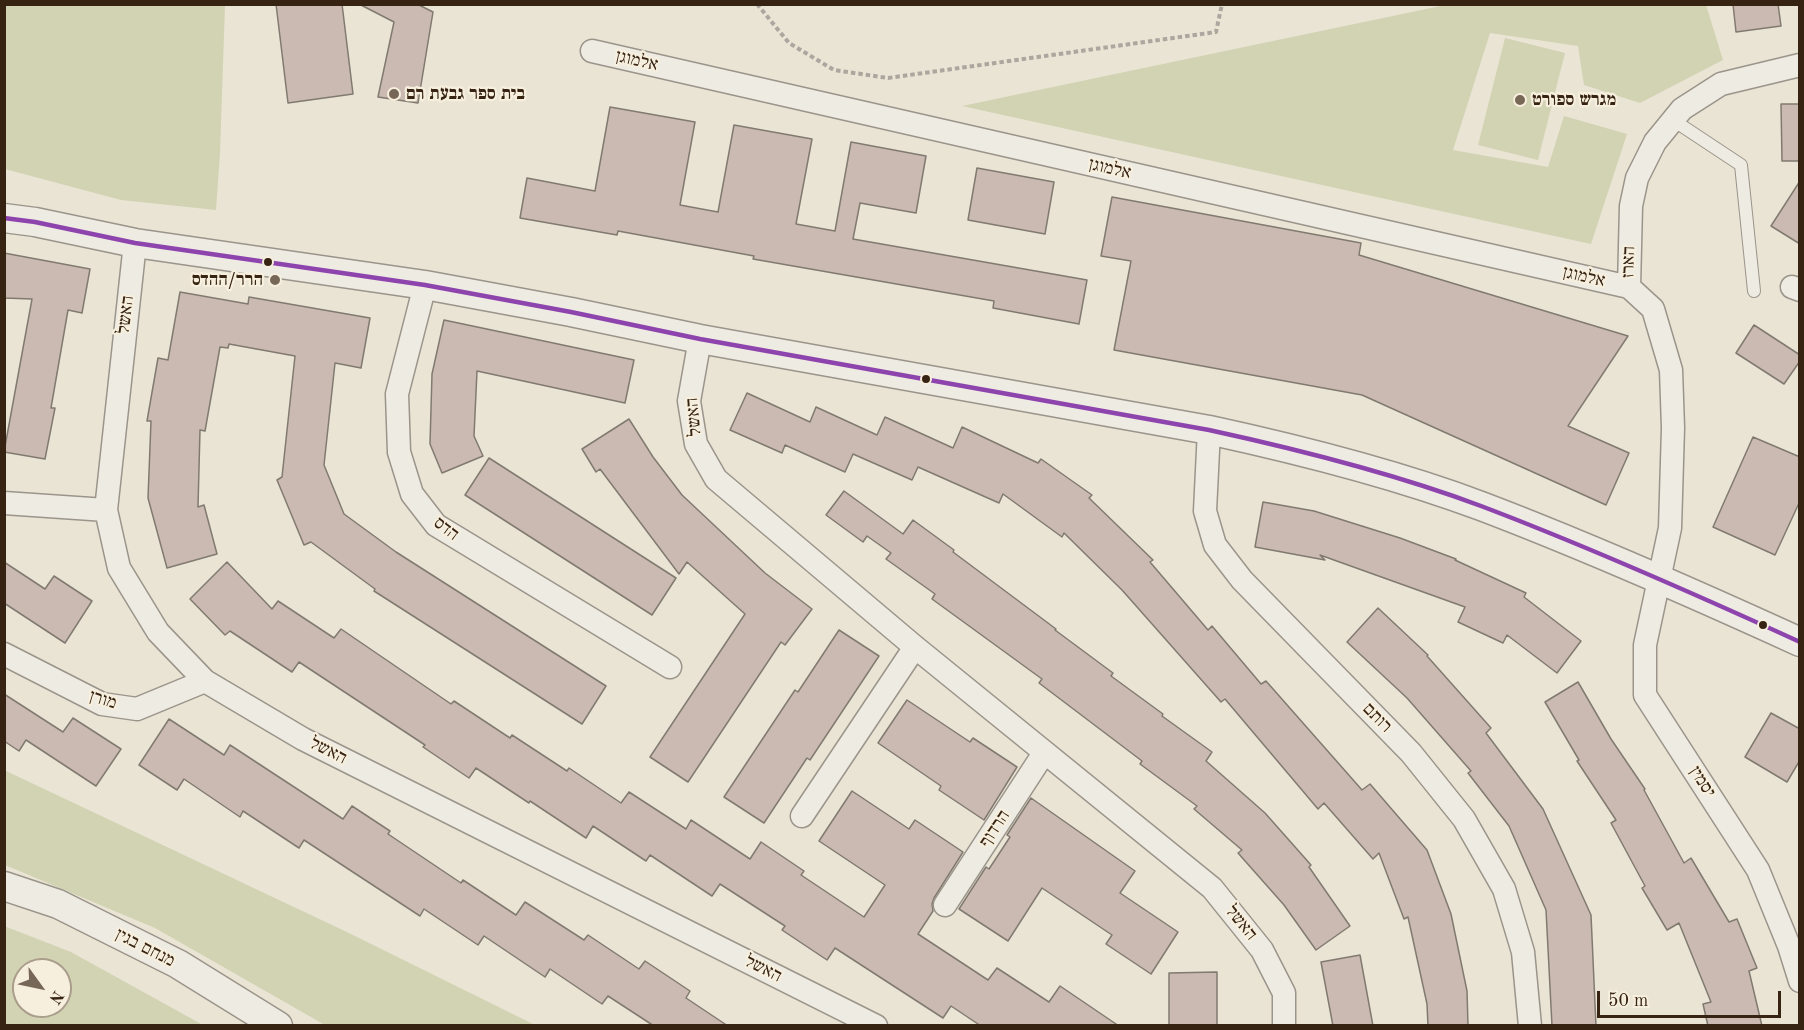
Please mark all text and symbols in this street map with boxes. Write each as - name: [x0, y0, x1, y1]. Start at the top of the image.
- street label: אלמוגן: [614, 46, 660, 76]
- place label: בית ספר גבעת רם: [406, 83, 525, 105]
- marker: בית ספר גבעת רם: [387, 87, 401, 101]
- place label: מגרש ספורט: [1532, 89, 1616, 111]
- marker: מגרש ספורט: [1513, 93, 1527, 107]
- street label: אלמוגן: [1087, 154, 1133, 184]
- street label: הארז: [1618, 246, 1640, 278]
- unlabelled marker: [262, 256, 274, 268]
- street label: אלמוגן: [1561, 262, 1607, 292]
- place label: הרר/ההדס: [192, 269, 263, 291]
- marker: הרר/ההדס: [268, 273, 282, 287]
- street label: האשל: [113, 294, 139, 336]
- unlabelled marker: [920, 373, 932, 385]
- street label: האשל: [682, 397, 706, 437]
- street label: הדס: [429, 512, 463, 546]
- unlabelled marker: [1757, 619, 1769, 631]
- street label: מורן: [87, 686, 119, 714]
- street label: רותם: [1358, 699, 1396, 737]
- street label: האשל: [306, 733, 350, 769]
- street label: יסמין: [1684, 762, 1720, 802]
- street label: הרדוף: [975, 806, 1015, 852]
- street label: האשל: [1220, 901, 1262, 945]
- street label: מנחם בגין: [112, 924, 178, 972]
- street label: האשל: [741, 951, 785, 987]
- north arrow: [12, 958, 72, 1018]
- scale bar: [1600, 979, 1784, 1017]
- text: N: [45, 987, 65, 1006]
- text: 50 m: [1608, 992, 1648, 1010]

